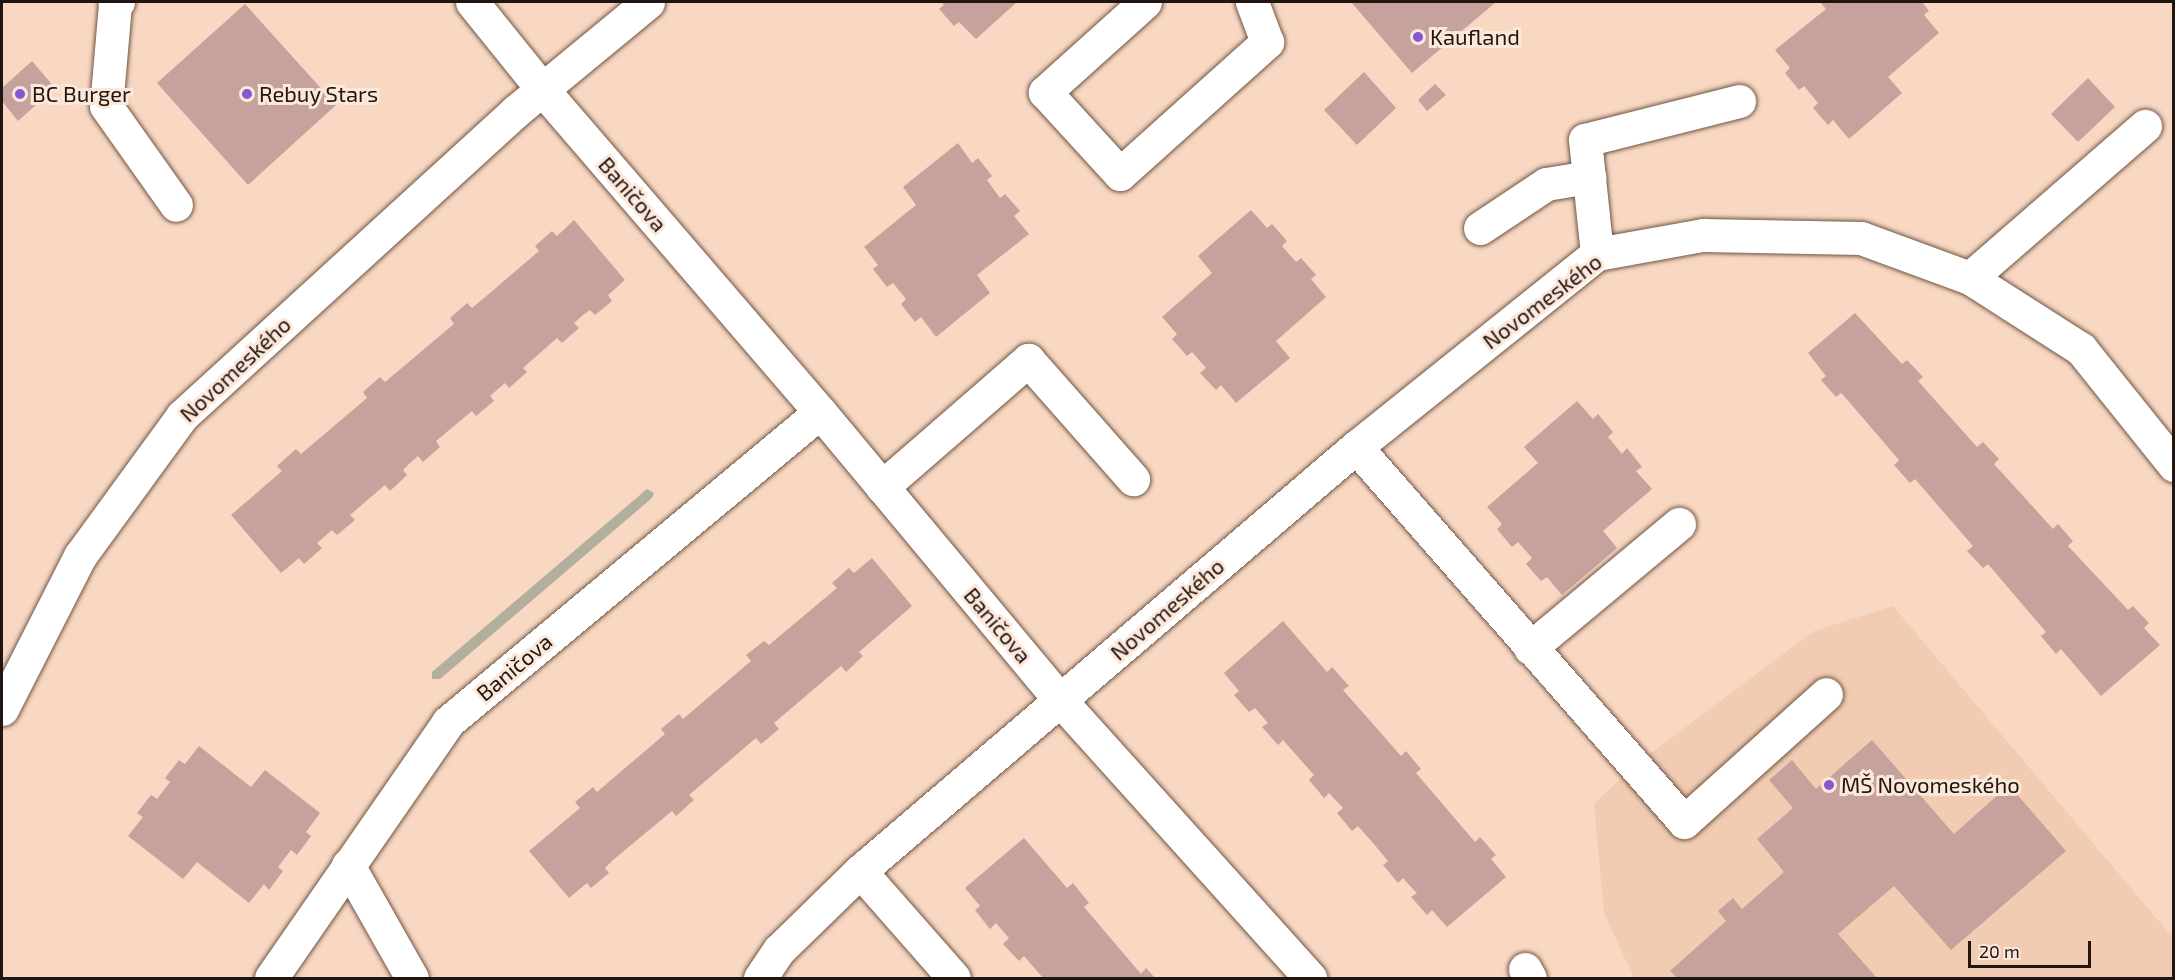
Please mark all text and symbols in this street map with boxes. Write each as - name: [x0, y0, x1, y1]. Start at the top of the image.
- place label: Kaufland: [1430, 24, 1520, 50]
- marker: Kaufland: [1411, 30, 1425, 44]
- place label: BC Burger: [32, 81, 131, 107]
- place label: Rebuy Stars: [259, 81, 379, 107]
- marker: BC Burger: [13, 87, 27, 101]
- marker: Rebuy Stars: [240, 87, 254, 101]
- street label: Baničova: [593, 151, 673, 237]
- street label: Novomeského: [1477, 248, 1607, 354]
- street label: Novomeského: [174, 311, 296, 427]
- street label: Novomeského: [1105, 552, 1229, 666]
- street label: Baničova: [959, 582, 1037, 668]
- street label: Baničova: [471, 628, 557, 706]
- place label: MŠ Novomeského: [1841, 772, 2020, 798]
- marker: MŠ Novomeského: [1822, 778, 1836, 792]
- scale bar: [1971, 929, 2094, 967]
- text: 20 m: [1979, 940, 2020, 962]

